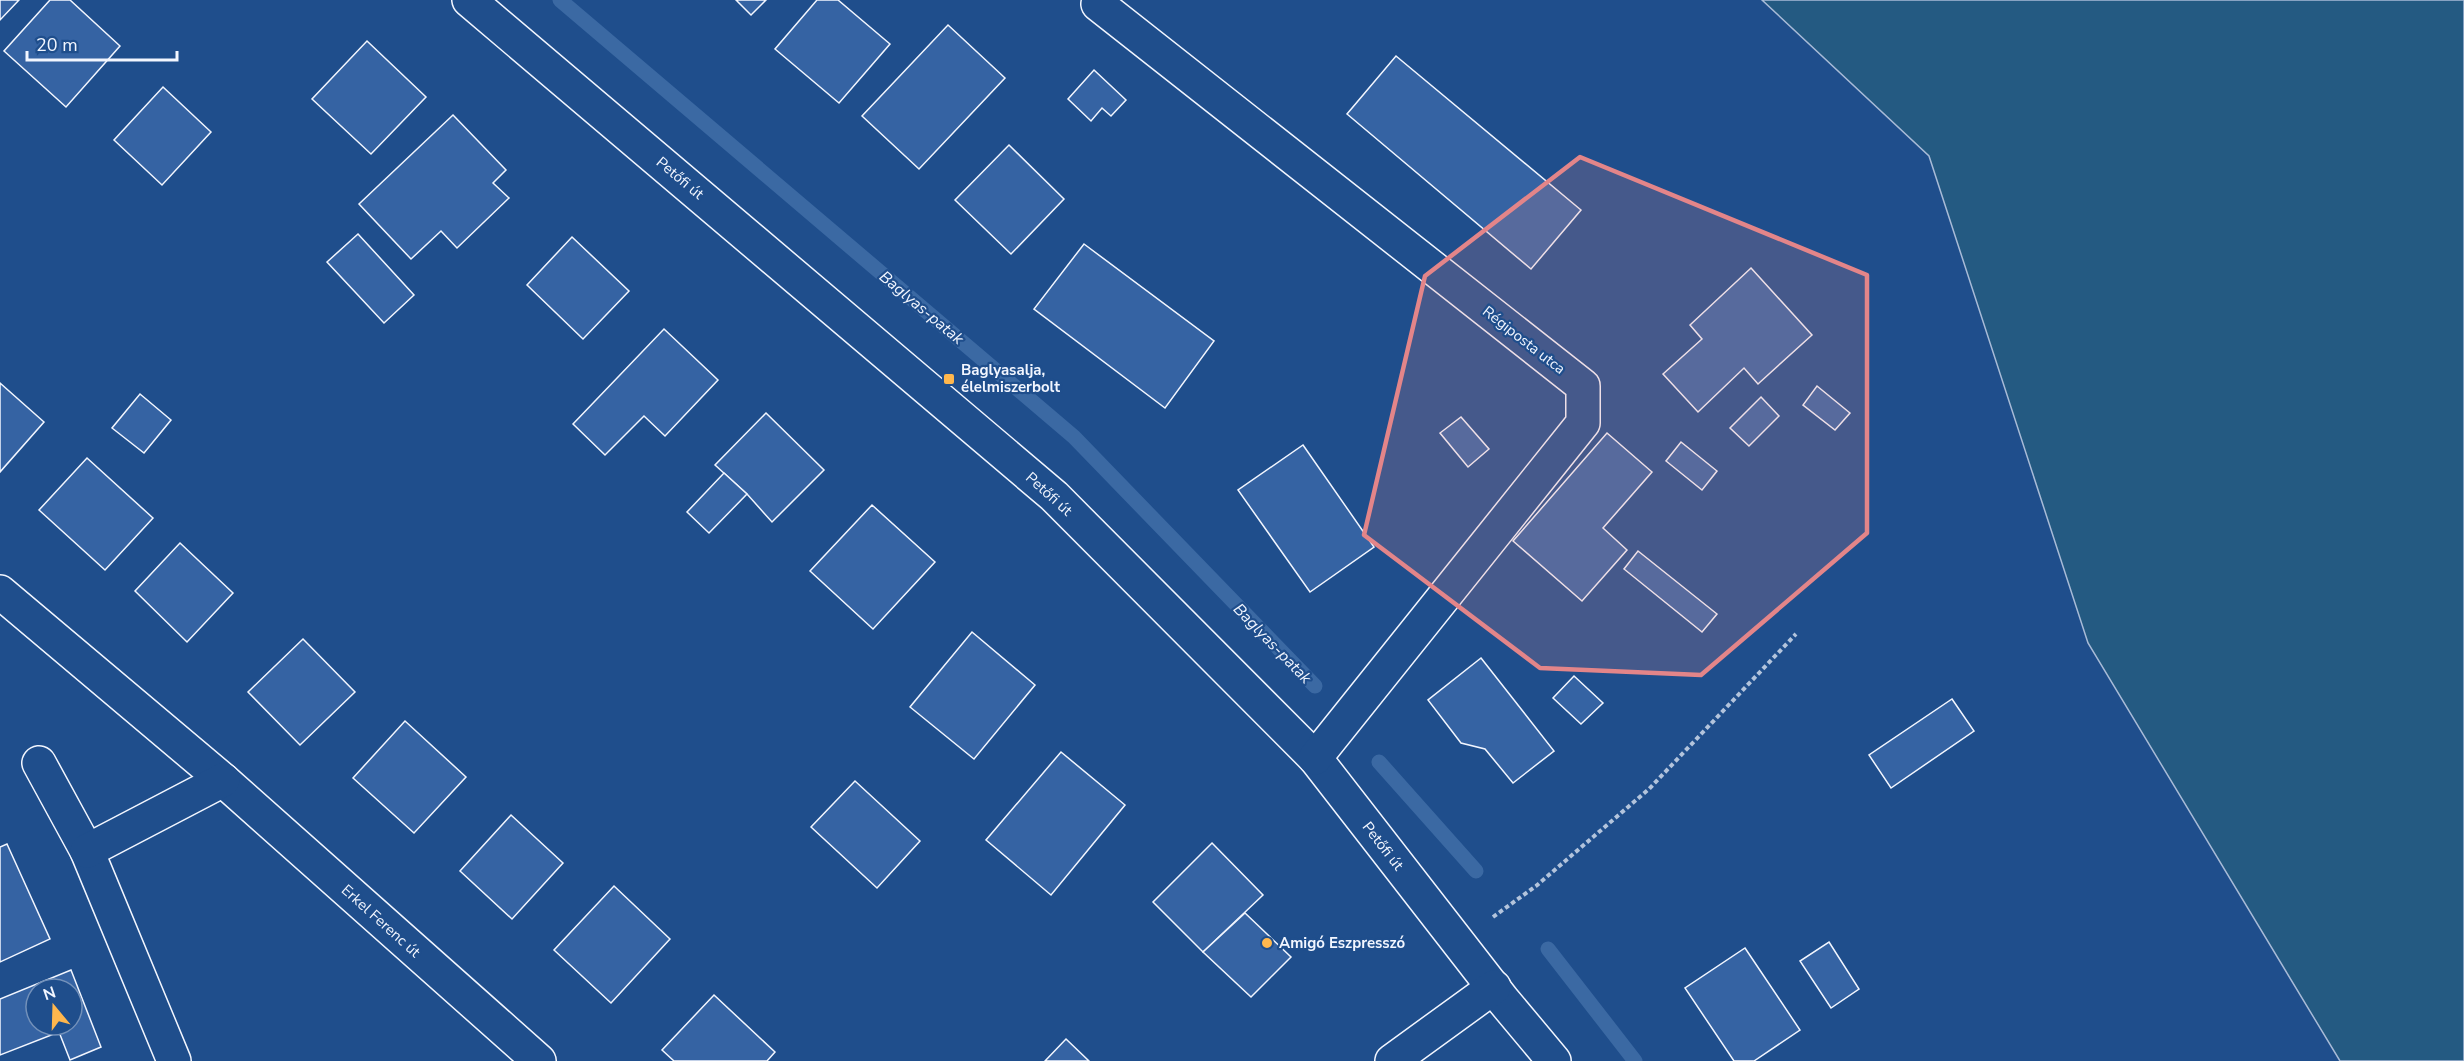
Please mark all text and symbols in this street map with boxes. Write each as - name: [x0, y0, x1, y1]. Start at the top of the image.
- scale bar: [27, 24, 177, 62]
- text: 20 m: [36, 33, 78, 57]
- street label: Petőfi út: [652, 152, 709, 204]
- water label: Baglyas-patak: [874, 266, 969, 350]
- street label: Régiposta utca: [1479, 301, 1569, 379]
- place label: Baglyasalja, élelmiszerbolt: [961, 360, 1060, 397]
- marker: Baglyasalja, élelmiszerbolt: [942, 372, 956, 386]
- street label: Petőfi út: [1021, 468, 1077, 521]
- water label: Baglyas-patak: [1228, 599, 1317, 690]
- street label: Petőfi út: [1358, 818, 1409, 875]
- street label: Erkel Ferenc út: [337, 880, 425, 962]
- place label: Amigó Eszpresszó: [1279, 933, 1406, 953]
- marker: Amigó Eszpresszó: [1260, 936, 1274, 950]
- north arrow: [24, 977, 84, 1037]
- text: N: [40, 981, 59, 1006]

